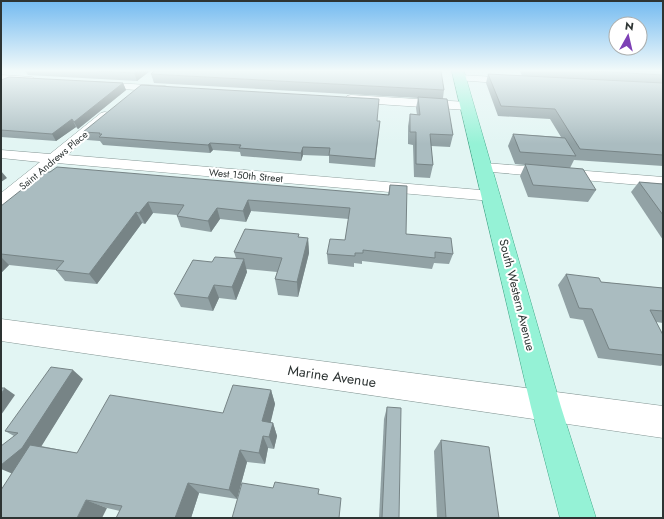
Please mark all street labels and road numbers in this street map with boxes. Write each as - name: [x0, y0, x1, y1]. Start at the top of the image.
- street label: Saint Andrews Place: [16, 127, 91, 194]
- street label: West 150th Street: [208, 165, 284, 186]
- street label: South Western Avenue: [494, 237, 540, 353]
- street label: Marine Avenue: [287, 360, 377, 392]

